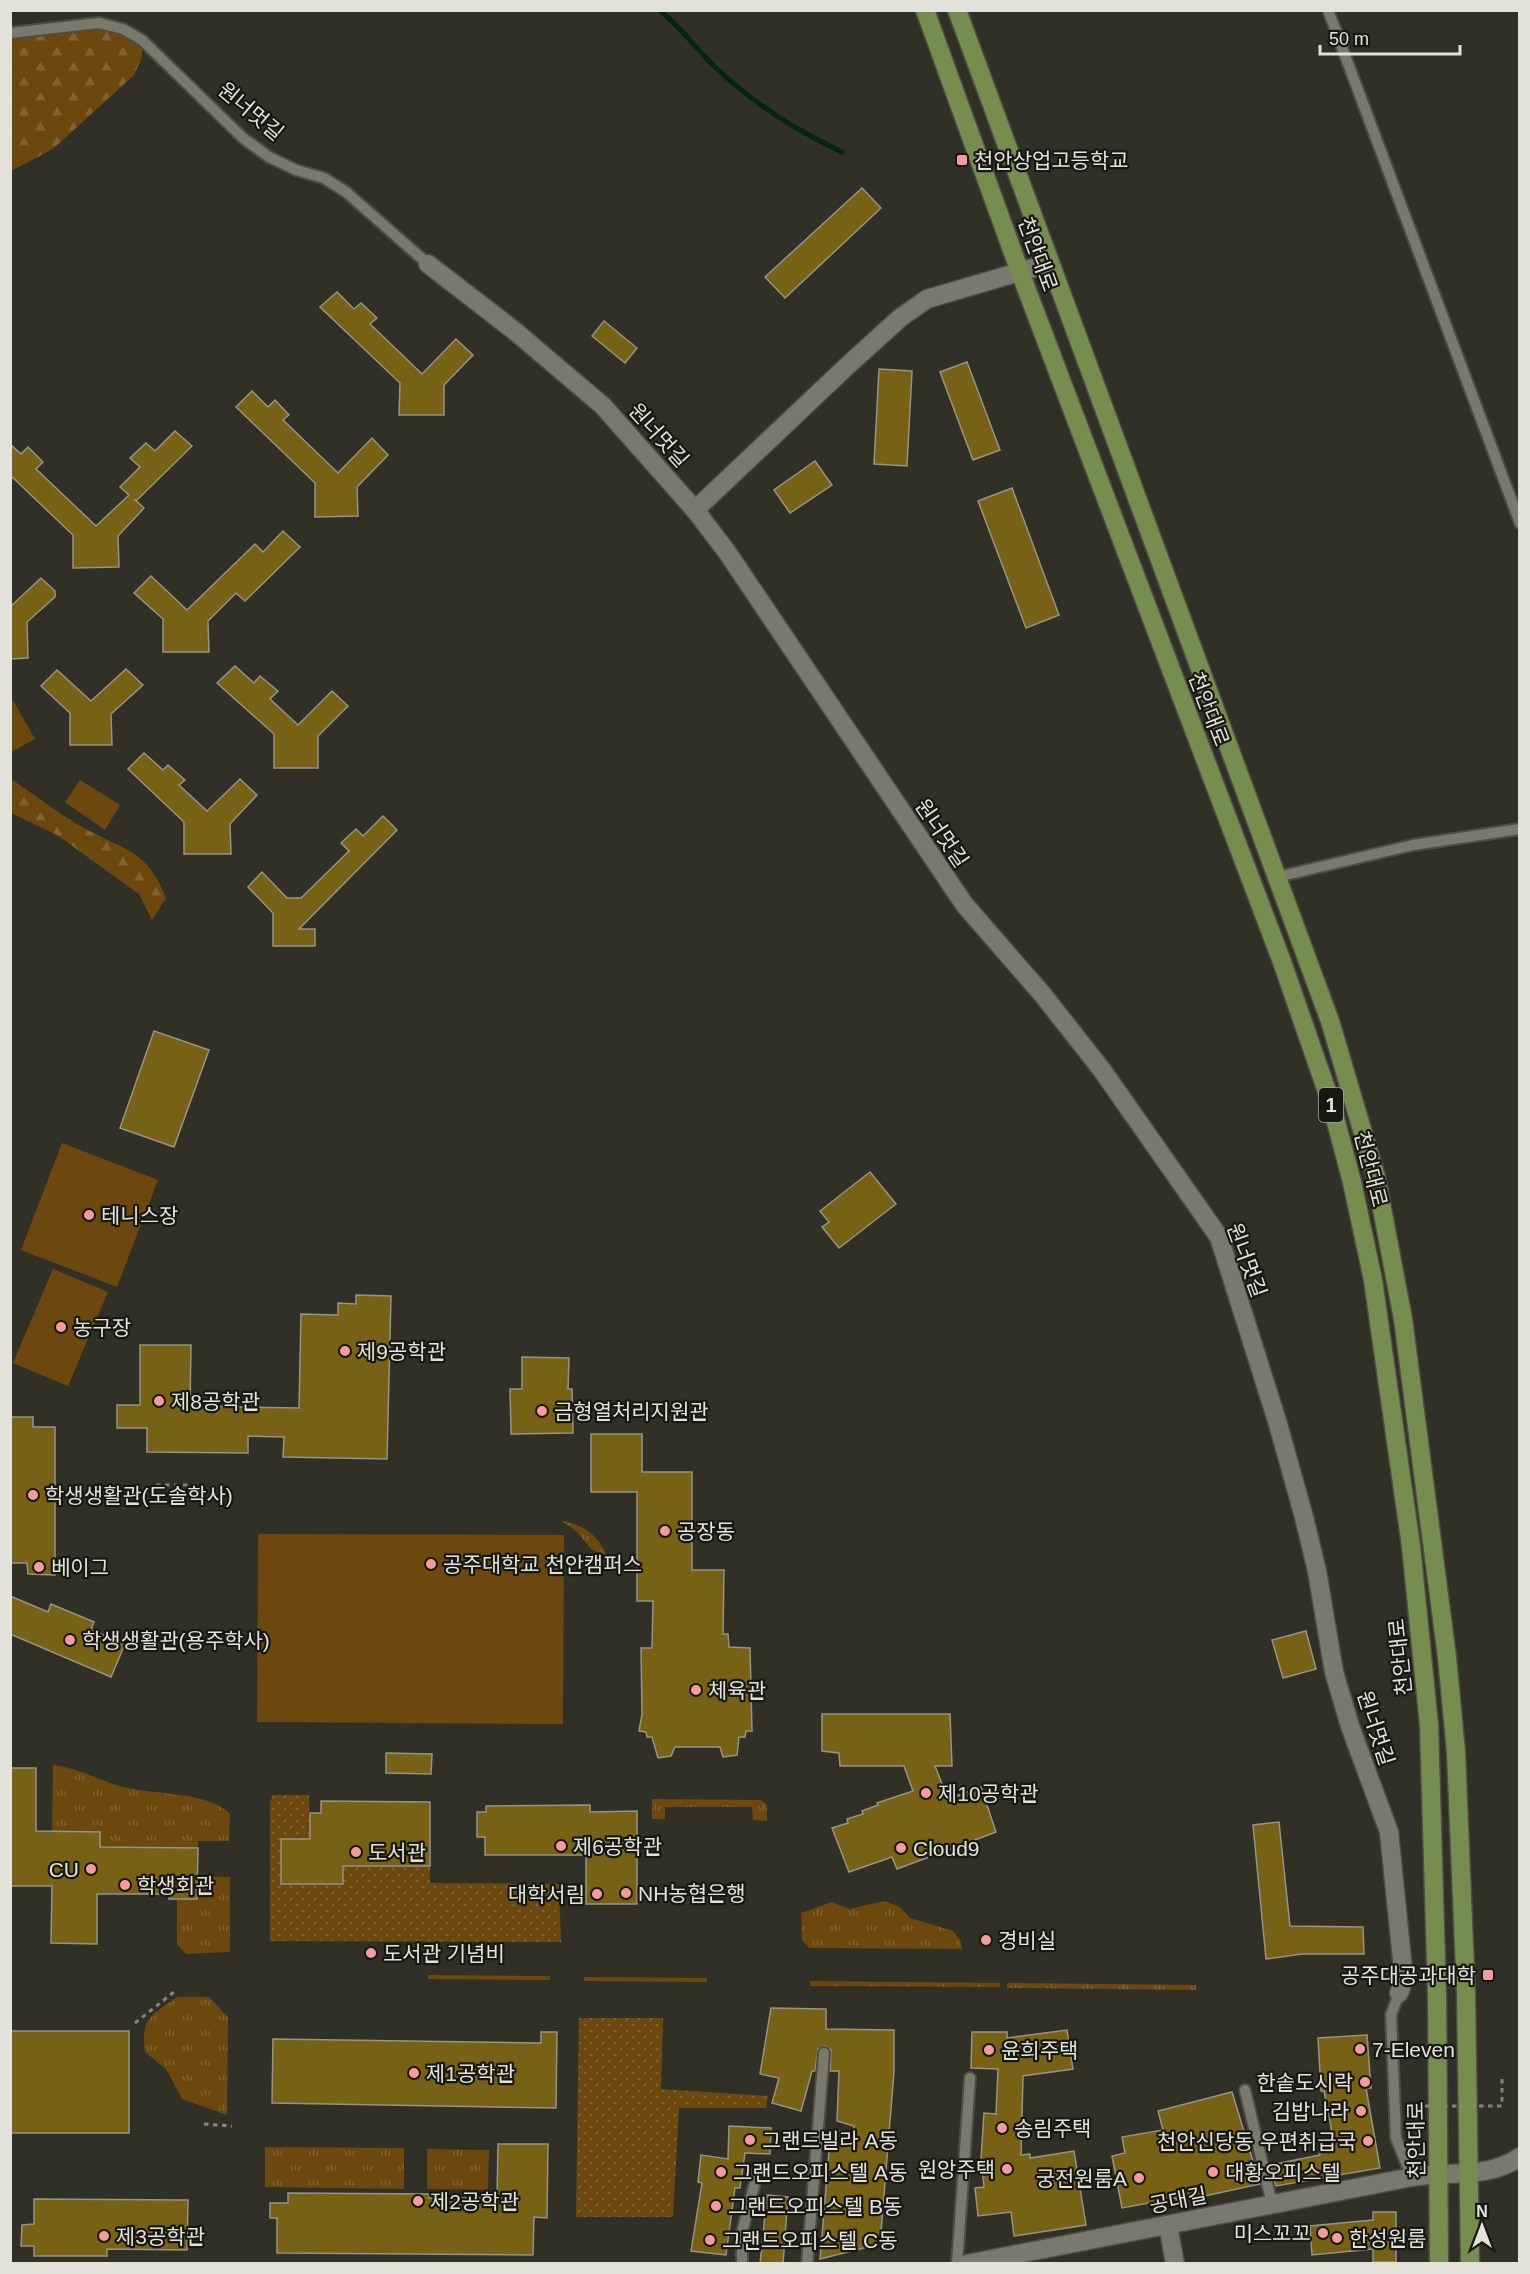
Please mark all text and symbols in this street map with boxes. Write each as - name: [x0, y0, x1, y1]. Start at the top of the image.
- scale bar: [1320, 18, 1460, 56]
- text: 50 m: [1329, 29, 1369, 49]
- street label: 원너멋길: [214, 77, 288, 145]
- place label: 천안상업고등학교: [974, 149, 1129, 172]
- marker: 천안상업고등학교: [955, 153, 969, 167]
- street label: 천안대로: [1014, 214, 1062, 294]
- street label: 원너멋길: [625, 399, 693, 471]
- street label: 천안대로: [1184, 669, 1234, 749]
- street label: 원너멋길: [911, 795, 973, 871]
- road number: 1: [1319, 1088, 1343, 1122]
- street label: 천안대로: [1350, 1129, 1392, 1209]
- place label: 테니스장: [101, 1204, 178, 1227]
- marker: 테니스장: [82, 1208, 96, 1222]
- street label: 원너멋길: [1223, 1220, 1271, 1300]
- place label: 농구장: [73, 1316, 131, 1339]
- marker: 농구장: [54, 1320, 68, 1334]
- place label: 제9공학관: [357, 1340, 446, 1363]
- marker: 제9공학관: [338, 1344, 352, 1358]
- place label: 제8공학관: [171, 1390, 260, 1413]
- marker: 제8공학관: [152, 1394, 166, 1408]
- place label: 금형열처리지원관: [554, 1400, 709, 1423]
- marker: 금형열처리지원관: [535, 1404, 549, 1418]
- place label: 학생생활관(도솔학사): [45, 1484, 233, 1507]
- marker: 학생생활관(도솔학사): [26, 1488, 40, 1502]
- place label: 공장동: [677, 1520, 735, 1543]
- marker: 공장동: [658, 1524, 672, 1538]
- place label: 공주대학교 천안캠퍼스: [443, 1553, 642, 1576]
- place label: 베이그: [51, 1556, 109, 1579]
- marker: 공주대학교 천안캠퍼스: [424, 1557, 438, 1571]
- marker: 베이그: [32, 1560, 46, 1574]
- street label: 천안대로: [1385, 1617, 1415, 1697]
- place label: 학생생활관(용주학사): [82, 1629, 270, 1652]
- marker: 학생생활관(용주학사): [63, 1633, 77, 1647]
- place label: 체육관: [708, 1679, 766, 1702]
- marker: 체육관: [689, 1683, 703, 1697]
- street label: 원너멋길: [1353, 1688, 1399, 1768]
- place label: 제10공학관: [938, 1782, 1039, 1805]
- marker: 제10공학관: [919, 1786, 933, 1800]
- place label: 제6공학관: [573, 1835, 662, 1858]
- place label: Cloud9: [913, 1837, 980, 1860]
- marker: 제6공학관: [554, 1839, 568, 1853]
- place label: 도서관: [368, 1841, 426, 1864]
- marker: Cloud9: [894, 1841, 908, 1855]
- marker: 도서관: [349, 1845, 363, 1859]
- place label: CU: [49, 1858, 79, 1881]
- marker: CU: [84, 1862, 98, 1876]
- place label: 학생회관: [137, 1874, 214, 1897]
- marker: 학생회관: [118, 1878, 132, 1892]
- place label: NH농협은행: [638, 1882, 746, 1905]
- place label: 대학서림: [508, 1883, 585, 1906]
- marker: NH농협은행: [619, 1886, 633, 1900]
- marker: 대학서림: [590, 1887, 604, 1901]
- place label: 경비실: [998, 1929, 1056, 1952]
- marker: 경비실: [979, 1933, 993, 1947]
- place label: 도서관 기념비: [383, 1942, 505, 1965]
- marker: 도서관 기념비: [364, 1946, 378, 1960]
- place label: 공주대공과대학: [1341, 1964, 1476, 1987]
- marker: 공주대공과대학: [1481, 1968, 1495, 1982]
- place label: 7-Eleven: [1372, 2038, 1455, 2061]
- place label: 윤희주택: [1001, 2039, 1078, 2062]
- marker: 7-Eleven: [1353, 2042, 1367, 2056]
- marker: 윤희주택: [982, 2043, 996, 2057]
- place label: 제1공학관: [426, 2062, 515, 2085]
- marker: 제1공학관: [407, 2066, 421, 2080]
- place label: 한솥도시락: [1256, 2071, 1353, 2094]
- marker: 한솥도시락: [1358, 2075, 1372, 2089]
- place label: 김밥나라: [1272, 2100, 1349, 2123]
- street label: 천안대로: [1404, 2101, 1428, 2179]
- marker: 김밥나라: [1354, 2104, 1368, 2118]
- place label: 송림주택: [1014, 2117, 1091, 2140]
- marker: 송림주택: [995, 2121, 1009, 2135]
- place label: 그랜드빌라 A동: [762, 2129, 898, 2152]
- place label: 천안신당동 우편취급국: [1157, 2130, 1356, 2153]
- marker: 그랜드빌라 A동: [743, 2133, 757, 2147]
- marker: 천안신당동 우편취급국: [1361, 2134, 1375, 2148]
- place label: 원앙주택: [918, 2158, 995, 2181]
- place label: 그랜드오피스텔 A동: [733, 2161, 907, 2184]
- place label: 대황오피스텔: [1225, 2161, 1341, 2184]
- marker: 원앙주택: [1000, 2162, 1014, 2176]
- marker: 그랜드오피스텔 A동: [714, 2165, 728, 2179]
- marker: 대황오피스텔: [1206, 2165, 1220, 2179]
- place label: 궁전원룸A: [1036, 2167, 1127, 2190]
- marker: 궁전원룸A: [1132, 2171, 1146, 2185]
- street label: 공대길: [1147, 2183, 1209, 2217]
- place label: 제2공학관: [430, 2190, 519, 2213]
- marker: 제2공학관: [411, 2194, 425, 2208]
- place label: 그랜드오피스텔 B동: [728, 2195, 902, 2218]
- north arrow: [1452, 2196, 1512, 2256]
- marker: 그랜드오피스텔 B동: [709, 2199, 723, 2213]
- text: N: [1476, 2203, 1488, 2220]
- place label: 미스꼬꼬: [1234, 2222, 1311, 2245]
- place label: 제3공학관: [116, 2225, 205, 2248]
- marker: 미스꼬꼬: [1316, 2226, 1330, 2240]
- place label: 한성원룸: [1349, 2227, 1426, 2250]
- marker: 제3공학관: [97, 2229, 111, 2243]
- place label: 그랜드오피스텔 C동: [722, 2229, 898, 2252]
- marker: 한성원룸: [1330, 2231, 1344, 2245]
- marker: 그랜드오피스텔 C동: [703, 2233, 717, 2247]

